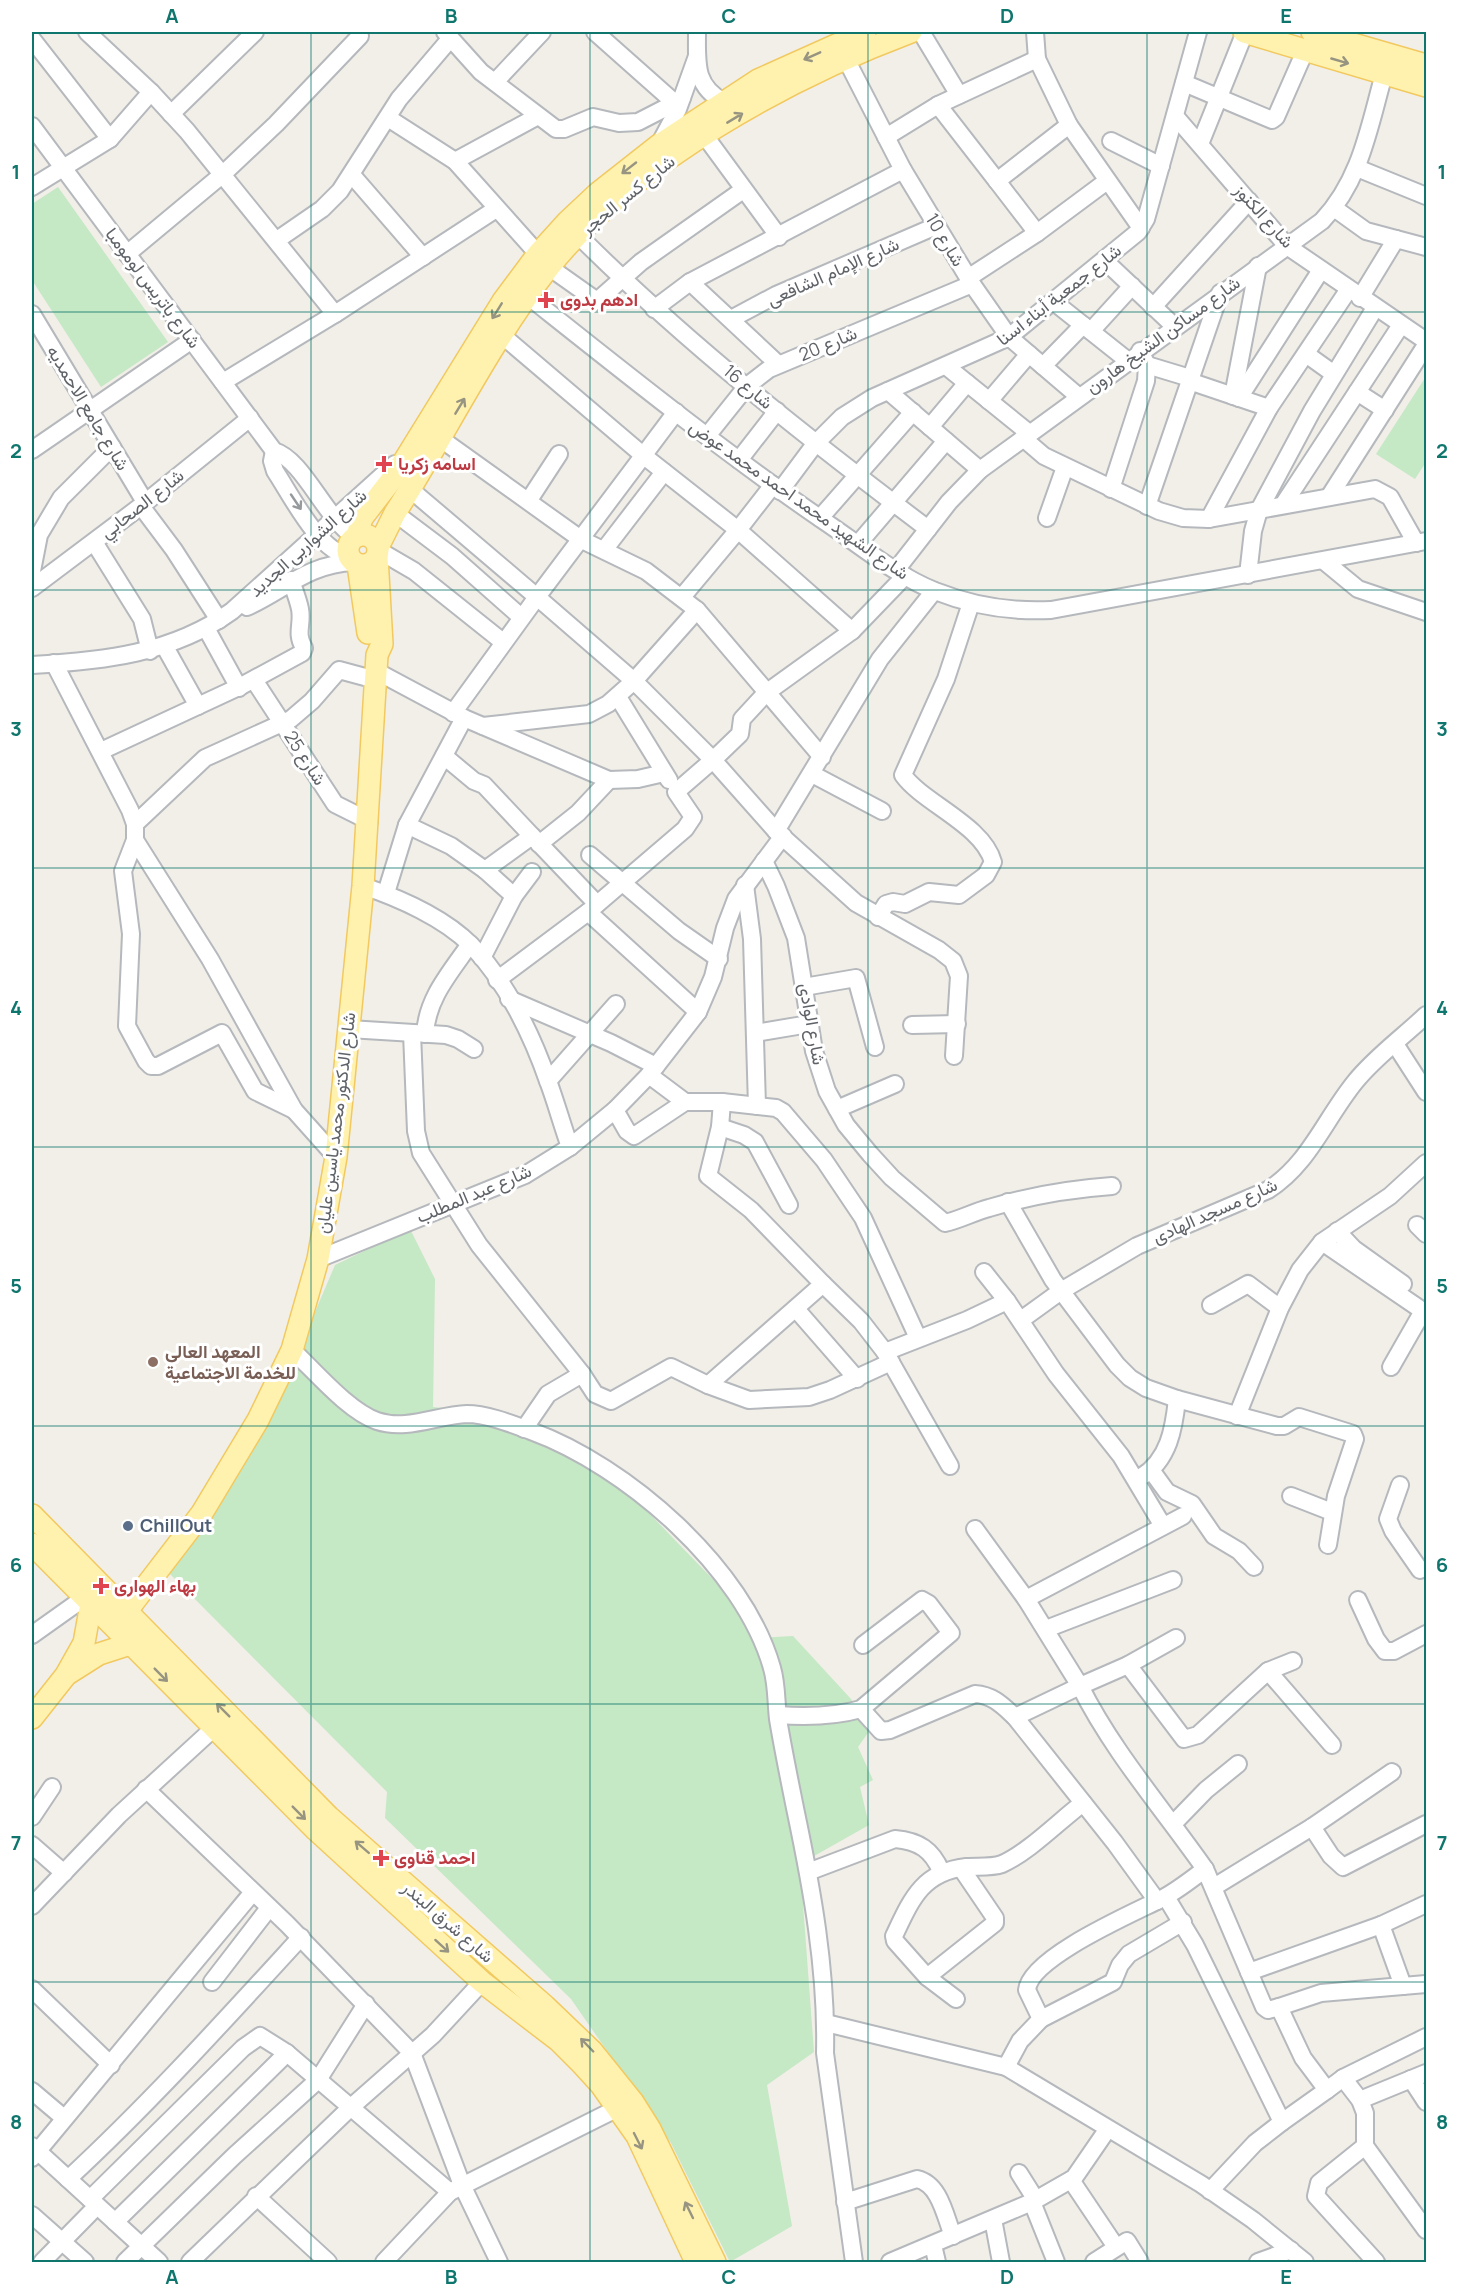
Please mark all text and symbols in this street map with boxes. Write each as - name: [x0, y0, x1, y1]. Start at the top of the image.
- text: A: [165, 2, 179, 29]
- text: B: [445, 2, 458, 29]
- text: C: [722, 2, 736, 29]
- text: D: [1000, 2, 1014, 29]
- text: E: [1280, 2, 1292, 29]
- one-way arrow: [803, 51, 821, 62]
- one-way arrow: [1330, 56, 1349, 67]
- one-way arrow: [726, 111, 743, 123]
- street label: شارع كسر الحجر: [575, 149, 680, 241]
- text: 1: [12, 158, 20, 185]
- text: 1: [1438, 158, 1446, 185]
- one-way arrow: [621, 162, 637, 175]
- street label: شارع الكنوز: [1228, 177, 1300, 253]
- street label: شارع 10: [920, 209, 971, 271]
- street label: شارع باتريس لومومبا: [100, 222, 207, 353]
- street label: شارع الإمام الشافعى: [763, 231, 903, 312]
- street label: شارع جمعية أبناء اسنا: [991, 238, 1126, 351]
- street label: شارع مساكن الشيخ هارون: [1080, 270, 1245, 399]
- place label: ادهم بدوى: [560, 287, 638, 312]
- marker: ادهم بدوى: [537, 291, 555, 309]
- one-way arrow: [491, 302, 503, 319]
- street label: شارع 20: [795, 320, 861, 367]
- street label: شارع جامع الاحمديه: [41, 340, 136, 475]
- street label: شارع 16: [718, 358, 779, 415]
- one-way arrow: [455, 398, 467, 415]
- street label: شارع الشهيد محمد احمد محمد عوض: [684, 414, 914, 585]
- text: 2: [10, 437, 22, 464]
- text: 2: [1436, 437, 1448, 464]
- place label: اسامه زكريا: [398, 451, 476, 475]
- marker: اسامه زكريا: [375, 455, 393, 473]
- street label: شارع الصحابي: [94, 463, 191, 547]
- street label: شارع الشواربى الجديد: [243, 483, 372, 602]
- one-way arrow: [290, 493, 302, 510]
- text: 3: [10, 715, 22, 742]
- text: 3: [1436, 715, 1448, 742]
- street label: شارع 25: [278, 726, 332, 790]
- street label: شارع الوادى: [793, 981, 832, 1067]
- text: 4: [10, 994, 22, 1021]
- text: 4: [1436, 994, 1448, 1021]
- street label: شارع الدكتور محمد ياسين عليان: [310, 1011, 361, 1235]
- street label: شارع عبد المطلب: [412, 1158, 535, 1229]
- street label: شارع مسجد الهادى: [1148, 1172, 1281, 1249]
- text: 5: [10, 1272, 22, 1299]
- text: 5: [1436, 1272, 1448, 1299]
- place label: المعهد العالى للخدمة الاجتماعية: [165, 1339, 296, 1384]
- marker: المعهد العالى للخدمة الاجتماعية: [146, 1355, 160, 1369]
- place label: ChillOut: [140, 1513, 212, 1537]
- marker: ChillOut: [121, 1519, 135, 1533]
- text: 6: [10, 1551, 22, 1578]
- text: 6: [1436, 1551, 1448, 1578]
- place label: بهاء الهوارى: [114, 1573, 196, 1597]
- marker: بهاء الهوارى: [92, 1577, 110, 1595]
- one-way arrow: [154, 1668, 169, 1683]
- one-way arrow: [216, 1703, 231, 1718]
- one-way arrow: [292, 1806, 307, 1821]
- text: 7: [11, 1829, 21, 1856]
- text: 7: [1437, 1829, 1447, 1856]
- one-way arrow: [355, 1840, 370, 1854]
- place label: احمد قناوى: [394, 1845, 475, 1869]
- marker: احمد قناوى: [372, 1849, 390, 1867]
- street label: شارع شرق البندر: [396, 1874, 500, 1968]
- one-way arrow: [435, 1939, 450, 1953]
- one-way arrow: [580, 2038, 594, 2053]
- text: 8: [10, 2108, 22, 2135]
- text: 8: [1436, 2108, 1448, 2135]
- one-way arrow: [632, 2132, 644, 2149]
- one-way arrow: [683, 2201, 695, 2219]
- text: A: [165, 2263, 179, 2290]
- text: B: [445, 2263, 458, 2290]
- text: C: [722, 2263, 736, 2290]
- text: D: [1000, 2263, 1014, 2290]
- text: E: [1280, 2263, 1292, 2290]

